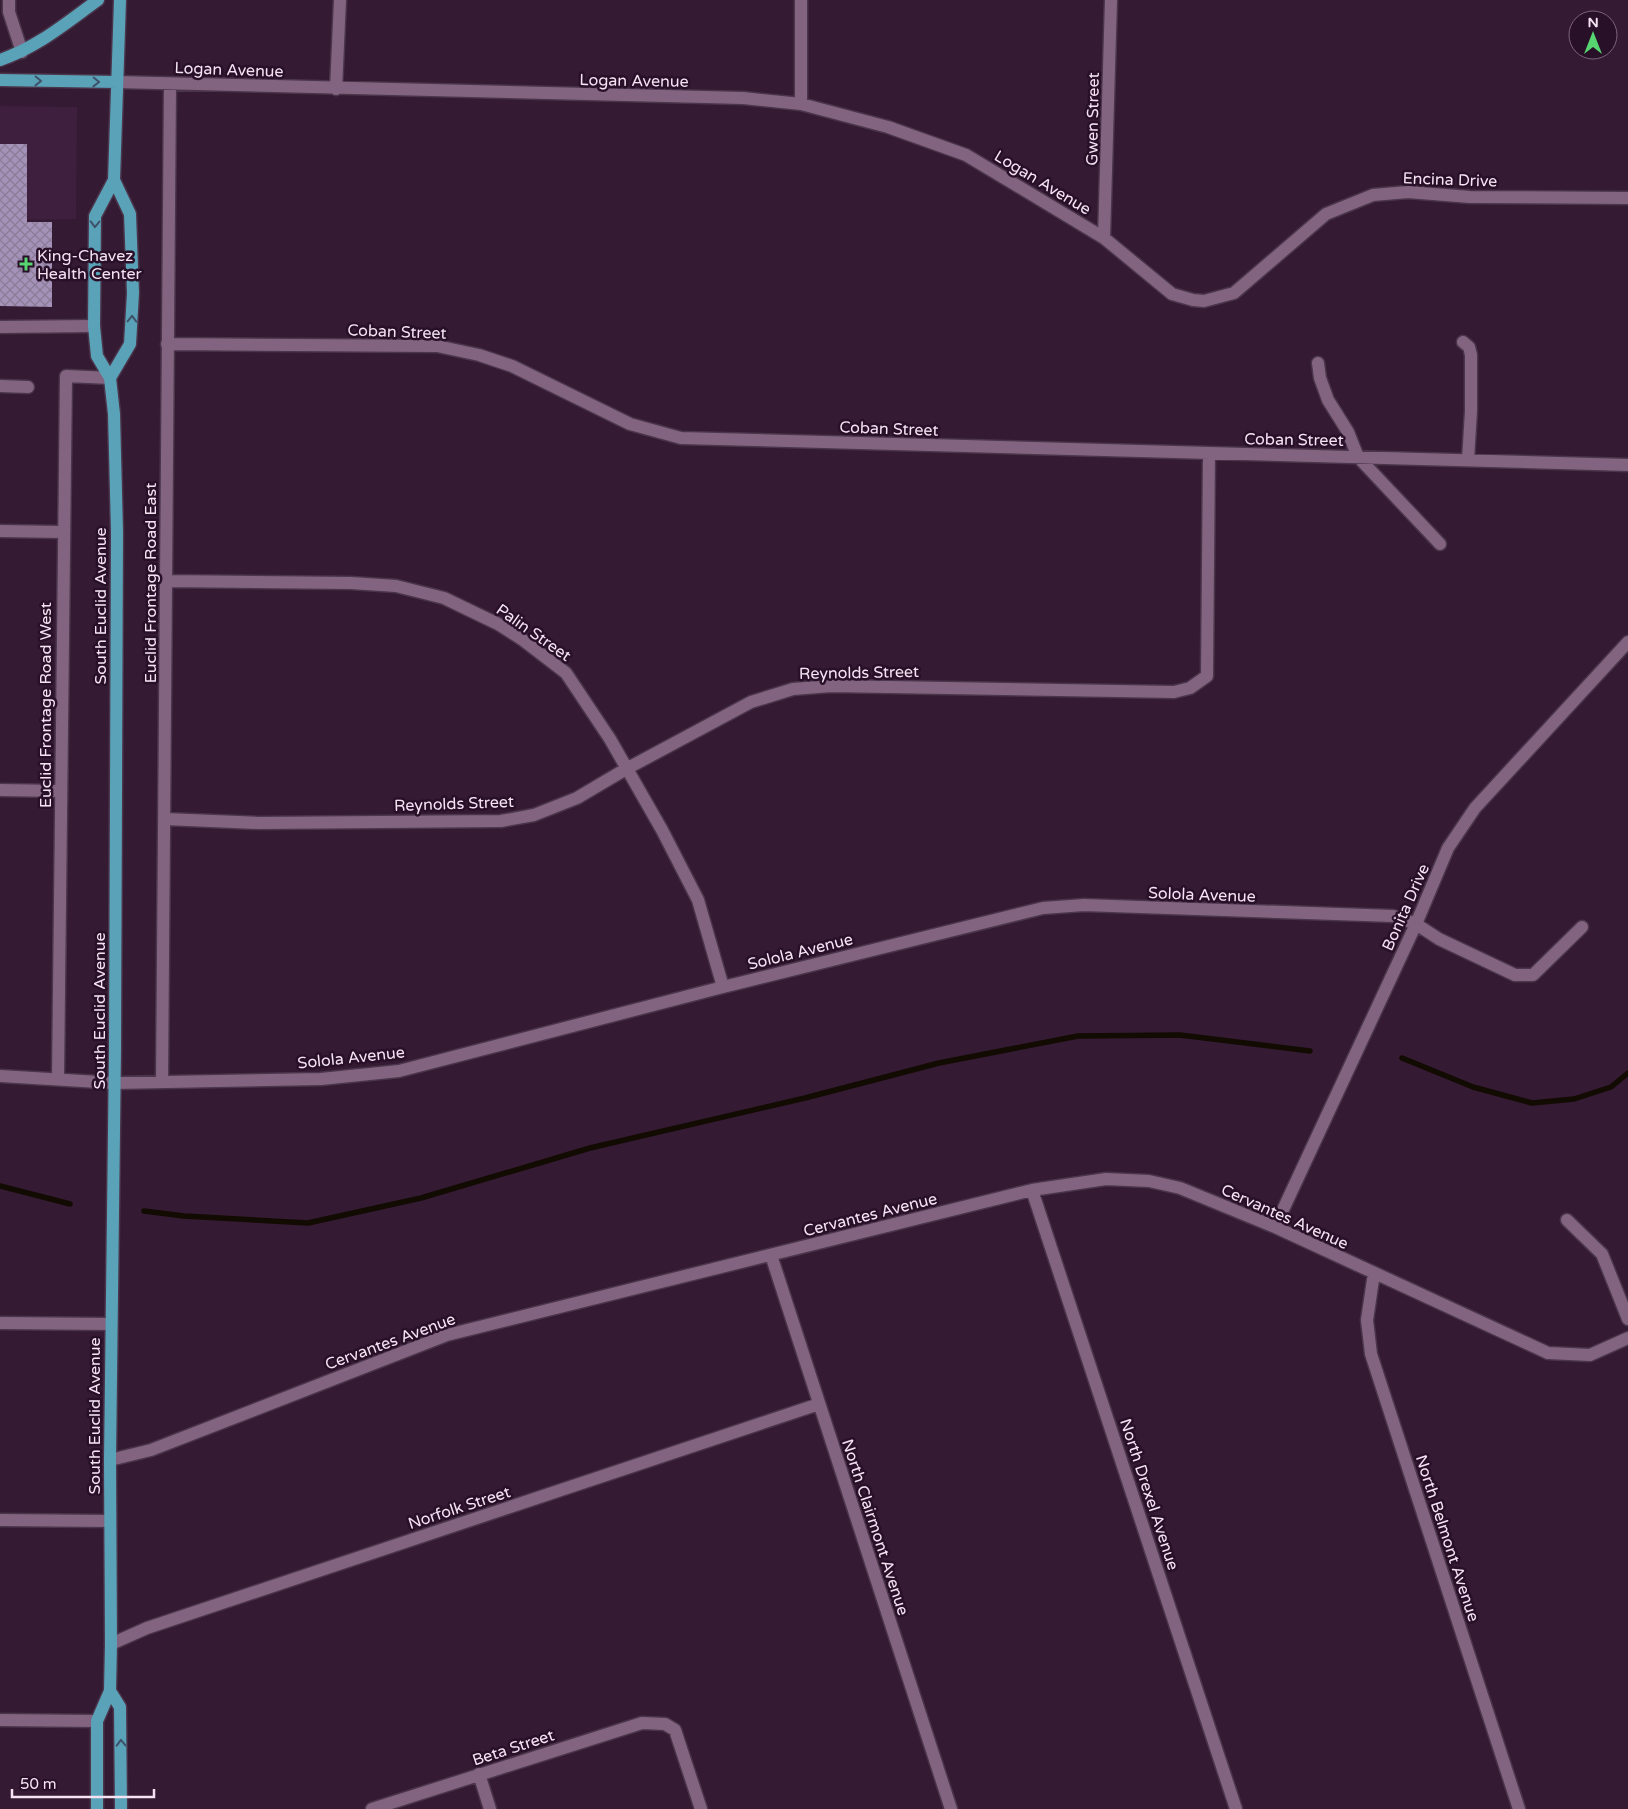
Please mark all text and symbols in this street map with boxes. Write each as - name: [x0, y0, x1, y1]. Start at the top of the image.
- north arrow: [1568, 10, 1618, 60]
- text: N: [1587, 14, 1599, 31]
- street label: Logan Avenue: [174, 58, 284, 82]
- street label: Logan Avenue: [579, 70, 689, 92]
- street label: Gwen Street: [1082, 72, 1104, 166]
- one-way arrow: [34, 76, 42, 86]
- one-way arrow: [93, 77, 101, 87]
- street label: Logan Avenue: [991, 146, 1094, 220]
- street label: Encina Drive: [1402, 168, 1498, 192]
- one-way arrow: [90, 220, 100, 228]
- place label: King-Chavez Health Center: [37, 246, 142, 284]
- marker: King-Chavez Health Center: [19, 257, 33, 271]
- one-way arrow: [126, 314, 137, 322]
- street label: Coban Street: [347, 320, 447, 344]
- street label: Coban Street: [839, 417, 939, 441]
- street label: Coban Street: [1244, 429, 1344, 451]
- street label: Euclid Frontage Road East: [141, 483, 161, 683]
- street label: South Euclid Avenue: [91, 527, 111, 685]
- street label: Palin Street: [492, 600, 575, 666]
- street label: Euclid Frontage Road West: [36, 602, 56, 808]
- street label: Reynolds Street: [799, 662, 919, 684]
- street label: Reynolds Street: [394, 792, 514, 816]
- street label: Bonita Drive: [1378, 861, 1434, 954]
- street label: Solola Avenue: [1148, 883, 1256, 907]
- street label: Solola Avenue: [746, 929, 855, 975]
- street label: South Euclid Avenue: [90, 932, 110, 1090]
- street label: Solola Avenue: [297, 1042, 406, 1074]
- street label: Cervantes Avenue: [1218, 1180, 1351, 1254]
- street label: Cervantes Avenue: [801, 1189, 939, 1241]
- street label: Cervantes Avenue: [322, 1309, 458, 1375]
- street label: South Euclid Avenue: [85, 1337, 105, 1495]
- street label: North Drexel Avenue: [1115, 1416, 1183, 1573]
- street label: North Clairmont Avenue: [837, 1437, 913, 1618]
- street label: North Belmont Avenue: [1411, 1452, 1483, 1624]
- street label: Norfolk Street: [406, 1482, 513, 1534]
- street label: Beta Street: [470, 1725, 557, 1771]
- one-way arrow: [116, 1739, 126, 1746]
- scale bar: [12, 1766, 155, 1798]
- text: 50 m: [20, 1775, 57, 1793]

